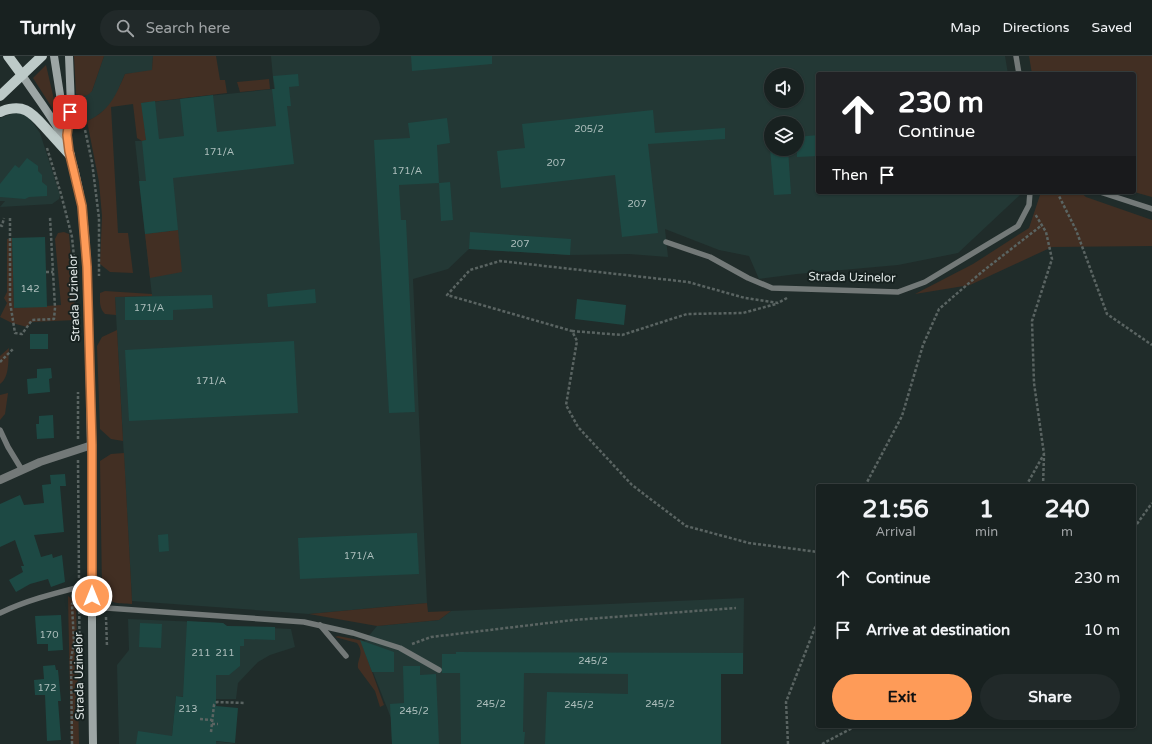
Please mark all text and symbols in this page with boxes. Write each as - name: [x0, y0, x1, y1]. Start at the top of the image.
- search box: [100, 10, 380, 46]
- text: Turnly: [20, 17, 76, 39]
- icon: search: [114, 17, 136, 39]
- text: Search here: [146, 19, 230, 37]
- text: Map: [950, 19, 981, 36]
- text: Directions: [1003, 19, 1070, 36]
- text: Saved: [1092, 19, 1132, 36]
- map controls: [764, 68, 804, 156]
- button: sound: [764, 68, 804, 108]
- text: 230 m: [898, 86, 984, 120]
- icon: ahead: [832, 88, 884, 140]
- pin: [53, 95, 87, 129]
- icon: arrive: [59, 101, 81, 123]
- button: layers: [764, 116, 804, 156]
- text: Continue: [898, 120, 975, 142]
- house number: 205/2: [574, 123, 604, 135]
- house number: 171/A: [204, 146, 234, 158]
- house number: 207: [547, 157, 565, 169]
- icon: arrive: [876, 164, 898, 186]
- house number: 171/A: [392, 165, 422, 177]
- text: Then: [832, 166, 868, 184]
- house number: 207: [628, 198, 646, 210]
- house number: 207: [511, 238, 529, 250]
- street label: Strada Uzinelor: [65, 254, 83, 342]
- street label: Strada Uzinelor: [808, 269, 896, 285]
- house number: 142: [21, 283, 39, 295]
- house number: 171/A: [134, 302, 164, 314]
- house number: 171/A: [196, 375, 226, 387]
- text: 21:56: [862, 495, 929, 524]
- text: 1: [979, 495, 994, 524]
- text: 240: [1044, 495, 1090, 524]
- text: Arrival: [875, 524, 916, 540]
- text: min: [975, 524, 998, 540]
- text: m: [1061, 524, 1073, 540]
- house number: 171/A: [344, 550, 374, 562]
- icon: ahead: [832, 567, 854, 589]
- text: Continue: [866, 569, 930, 587]
- text: 230 m: [1074, 569, 1120, 587]
- position arrow: [71, 575, 113, 617]
- icon: arrive: [832, 619, 854, 641]
- text: Arrive at destination: [866, 621, 1010, 639]
- text: 10 m: [1083, 621, 1120, 639]
- house number: 170: [40, 629, 58, 641]
- street label: Strada Uzinelor: [71, 632, 87, 720]
- house number: 211: [192, 647, 210, 659]
- house number: 211: [216, 647, 234, 659]
- house number: 245/2: [578, 655, 608, 667]
- button: Exit: [832, 674, 972, 720]
- button: Share: [980, 674, 1120, 720]
- house number: 172: [38, 682, 56, 694]
- house number: 245/2: [476, 698, 506, 710]
- house number: 245/2: [645, 698, 675, 710]
- house number: 245/2: [564, 699, 594, 711]
- house number: 213: [179, 703, 197, 715]
- house number: 245/2: [399, 705, 429, 717]

